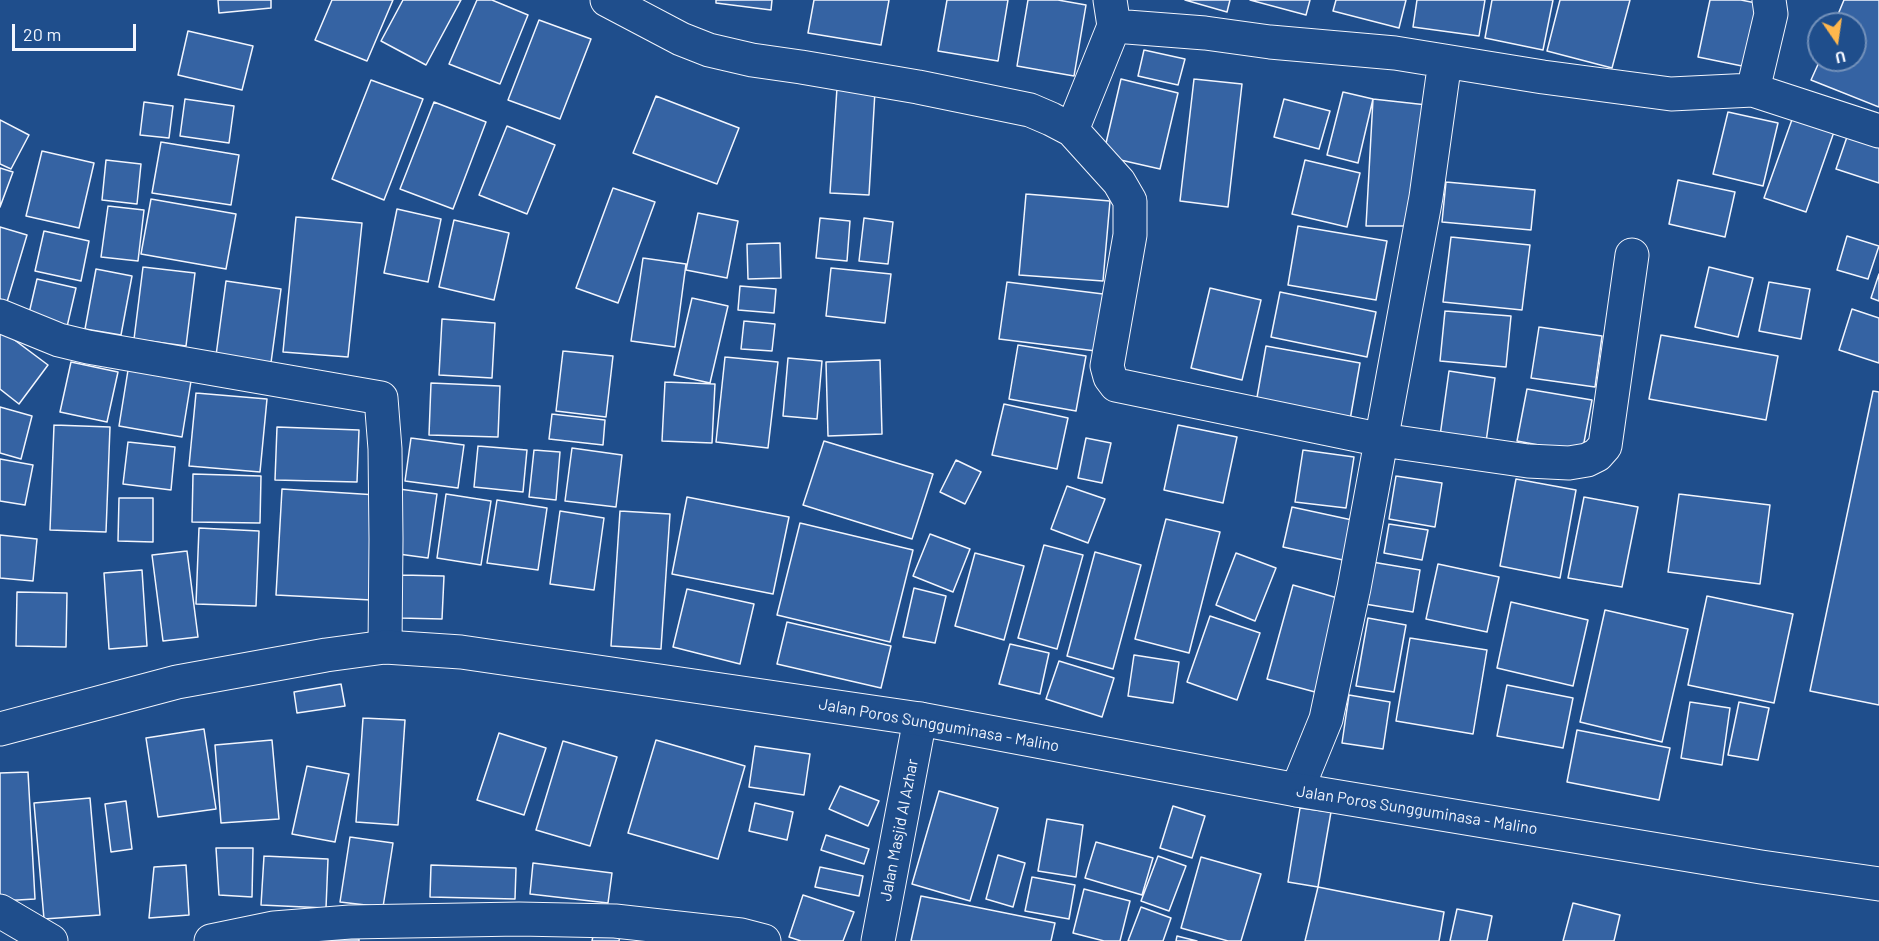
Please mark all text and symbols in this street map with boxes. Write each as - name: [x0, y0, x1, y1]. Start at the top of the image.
- scale bar: [15, 12, 140, 50]
- north arrow: [1807, 12, 1867, 72]
- text: 20 m: [23, 23, 61, 45]
- text: U: [1834, 48, 1848, 68]
- street label: Jalan Poros Sungguminasa - Malino: [817, 694, 1061, 756]
- street label: Jalan Masjid Al Azhar: [876, 757, 922, 903]
- street label: Jalan Poros Sungguminasa - Malino: [1295, 781, 1539, 839]

